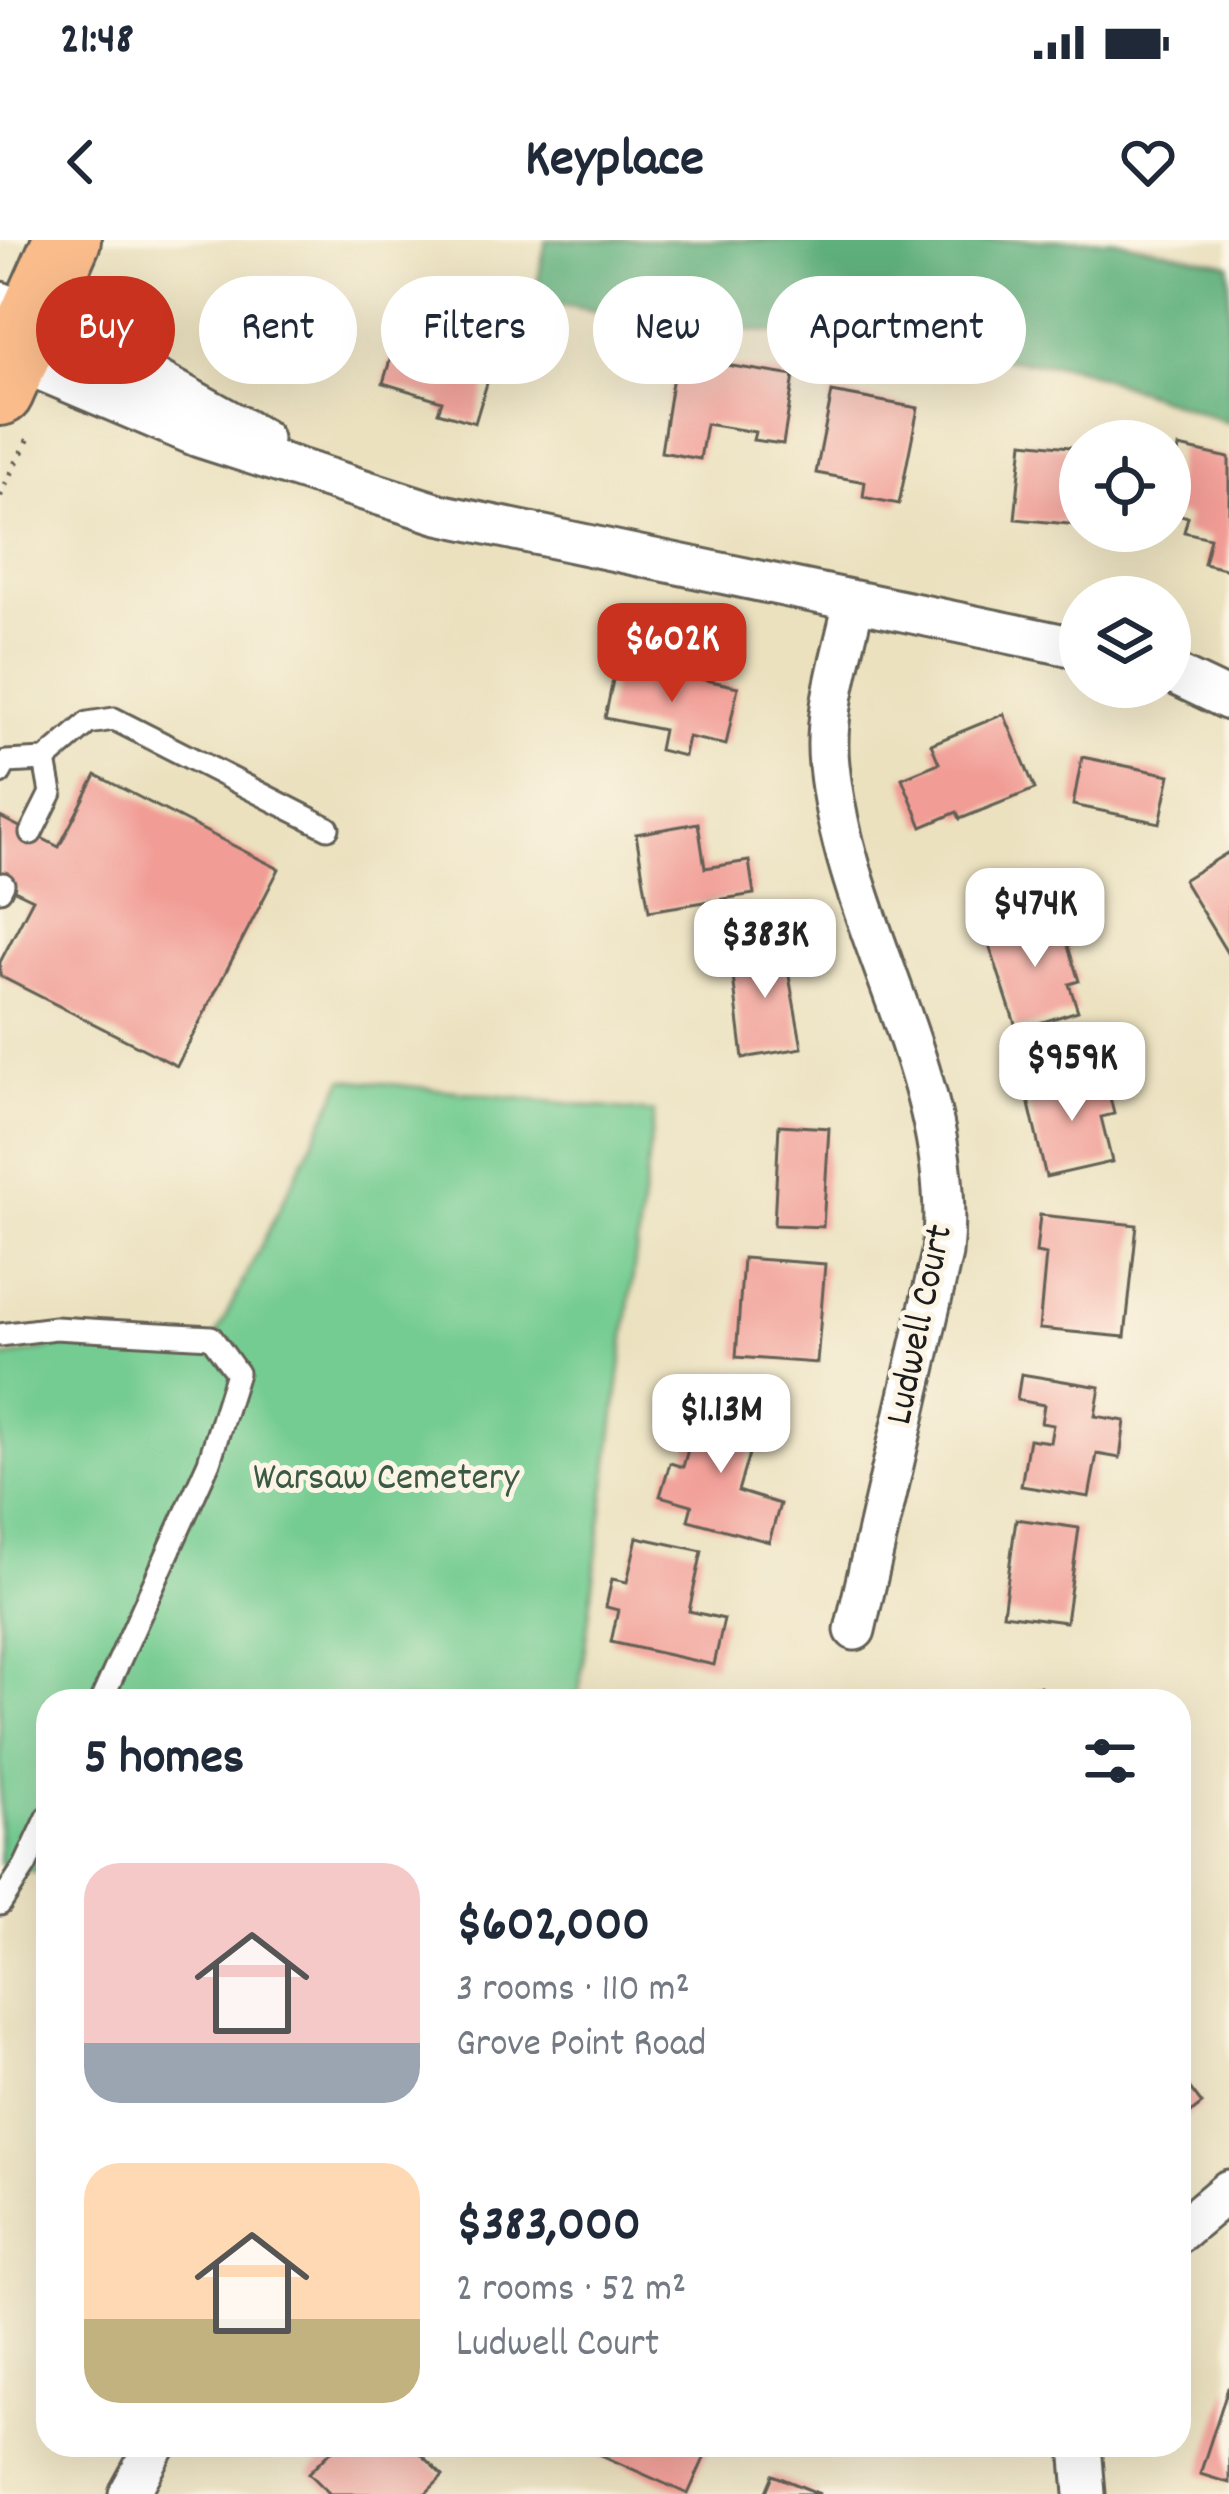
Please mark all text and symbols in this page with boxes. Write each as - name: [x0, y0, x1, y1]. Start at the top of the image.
- text: 21:48: [60, 10, 134, 74]
- text: Keyplace: [525, 124, 704, 201]
- icon: back: [48, 129, 114, 195]
- icon: heart: [1115, 129, 1181, 195]
- chip: Buy: [36, 276, 175, 384]
- chip: Rent: [199, 276, 357, 384]
- chip: Filters: [381, 276, 569, 384]
- chip: New: [593, 276, 743, 384]
- chip: Apartment: [767, 276, 1026, 384]
- map controls: [1059, 420, 1191, 708]
- button: locate: [1059, 420, 1191, 552]
- button: layers: [1059, 576, 1191, 708]
- pin: $602K: [588, 603, 756, 705]
- text: $602K: [624, 614, 720, 669]
- pin: $474K: [951, 868, 1119, 970]
- text: $474K: [992, 879, 1078, 934]
- pin: $383K: [681, 899, 849, 1001]
- text: $383K: [721, 910, 809, 965]
- pin: $959K: [988, 1022, 1156, 1124]
- text: $959K: [1026, 1033, 1118, 1088]
- street label: Ludwell Court: [874, 1220, 970, 1430]
- pin: $1.13M: [623, 1374, 819, 1476]
- text: $1.13M: [679, 1385, 763, 1440]
- park label: Warsaw Cemetery: [253, 1453, 520, 1508]
- text: 5 homes: [84, 1725, 244, 1797]
- icon: filters: [1077, 1728, 1143, 1794]
- text: $602,000: [456, 1892, 650, 1964]
- icon: home: [180, 1911, 324, 2055]
- text: 3 rooms · 110 m²: [456, 1964, 690, 2019]
- text: Grove Point Road: [456, 2019, 706, 2074]
- text: $383,000: [456, 2192, 641, 2264]
- icon: home: [180, 2211, 324, 2355]
- text: 2 rooms · 52 m²: [456, 2264, 686, 2319]
- text: Ludwell Court: [456, 2319, 659, 2374]

